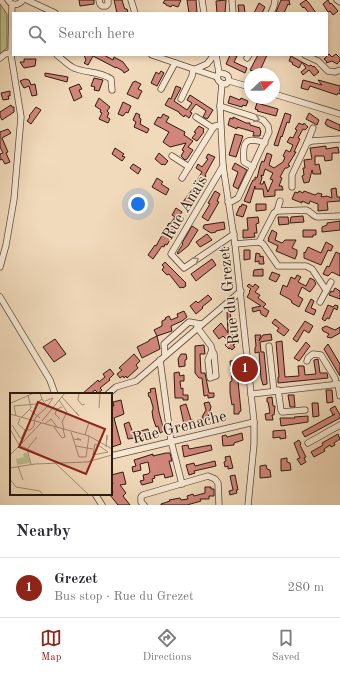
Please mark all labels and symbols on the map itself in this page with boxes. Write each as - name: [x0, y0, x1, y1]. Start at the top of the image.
- north arrow: [244, 68, 280, 104]
- one-way arrow: [254, 114, 261, 122]
- street label: Rue Anaïs: [160, 173, 211, 243]
- your location: [128, 194, 148, 214]
- street label: Rue du Grezet: [217, 245, 243, 346]
- one-way arrow: [192, 257, 199, 265]
- pin: 1: [232, 354, 258, 384]
- inset map: [10, 393, 112, 495]
- street label: Rue Grenache: [131, 408, 228, 447]

